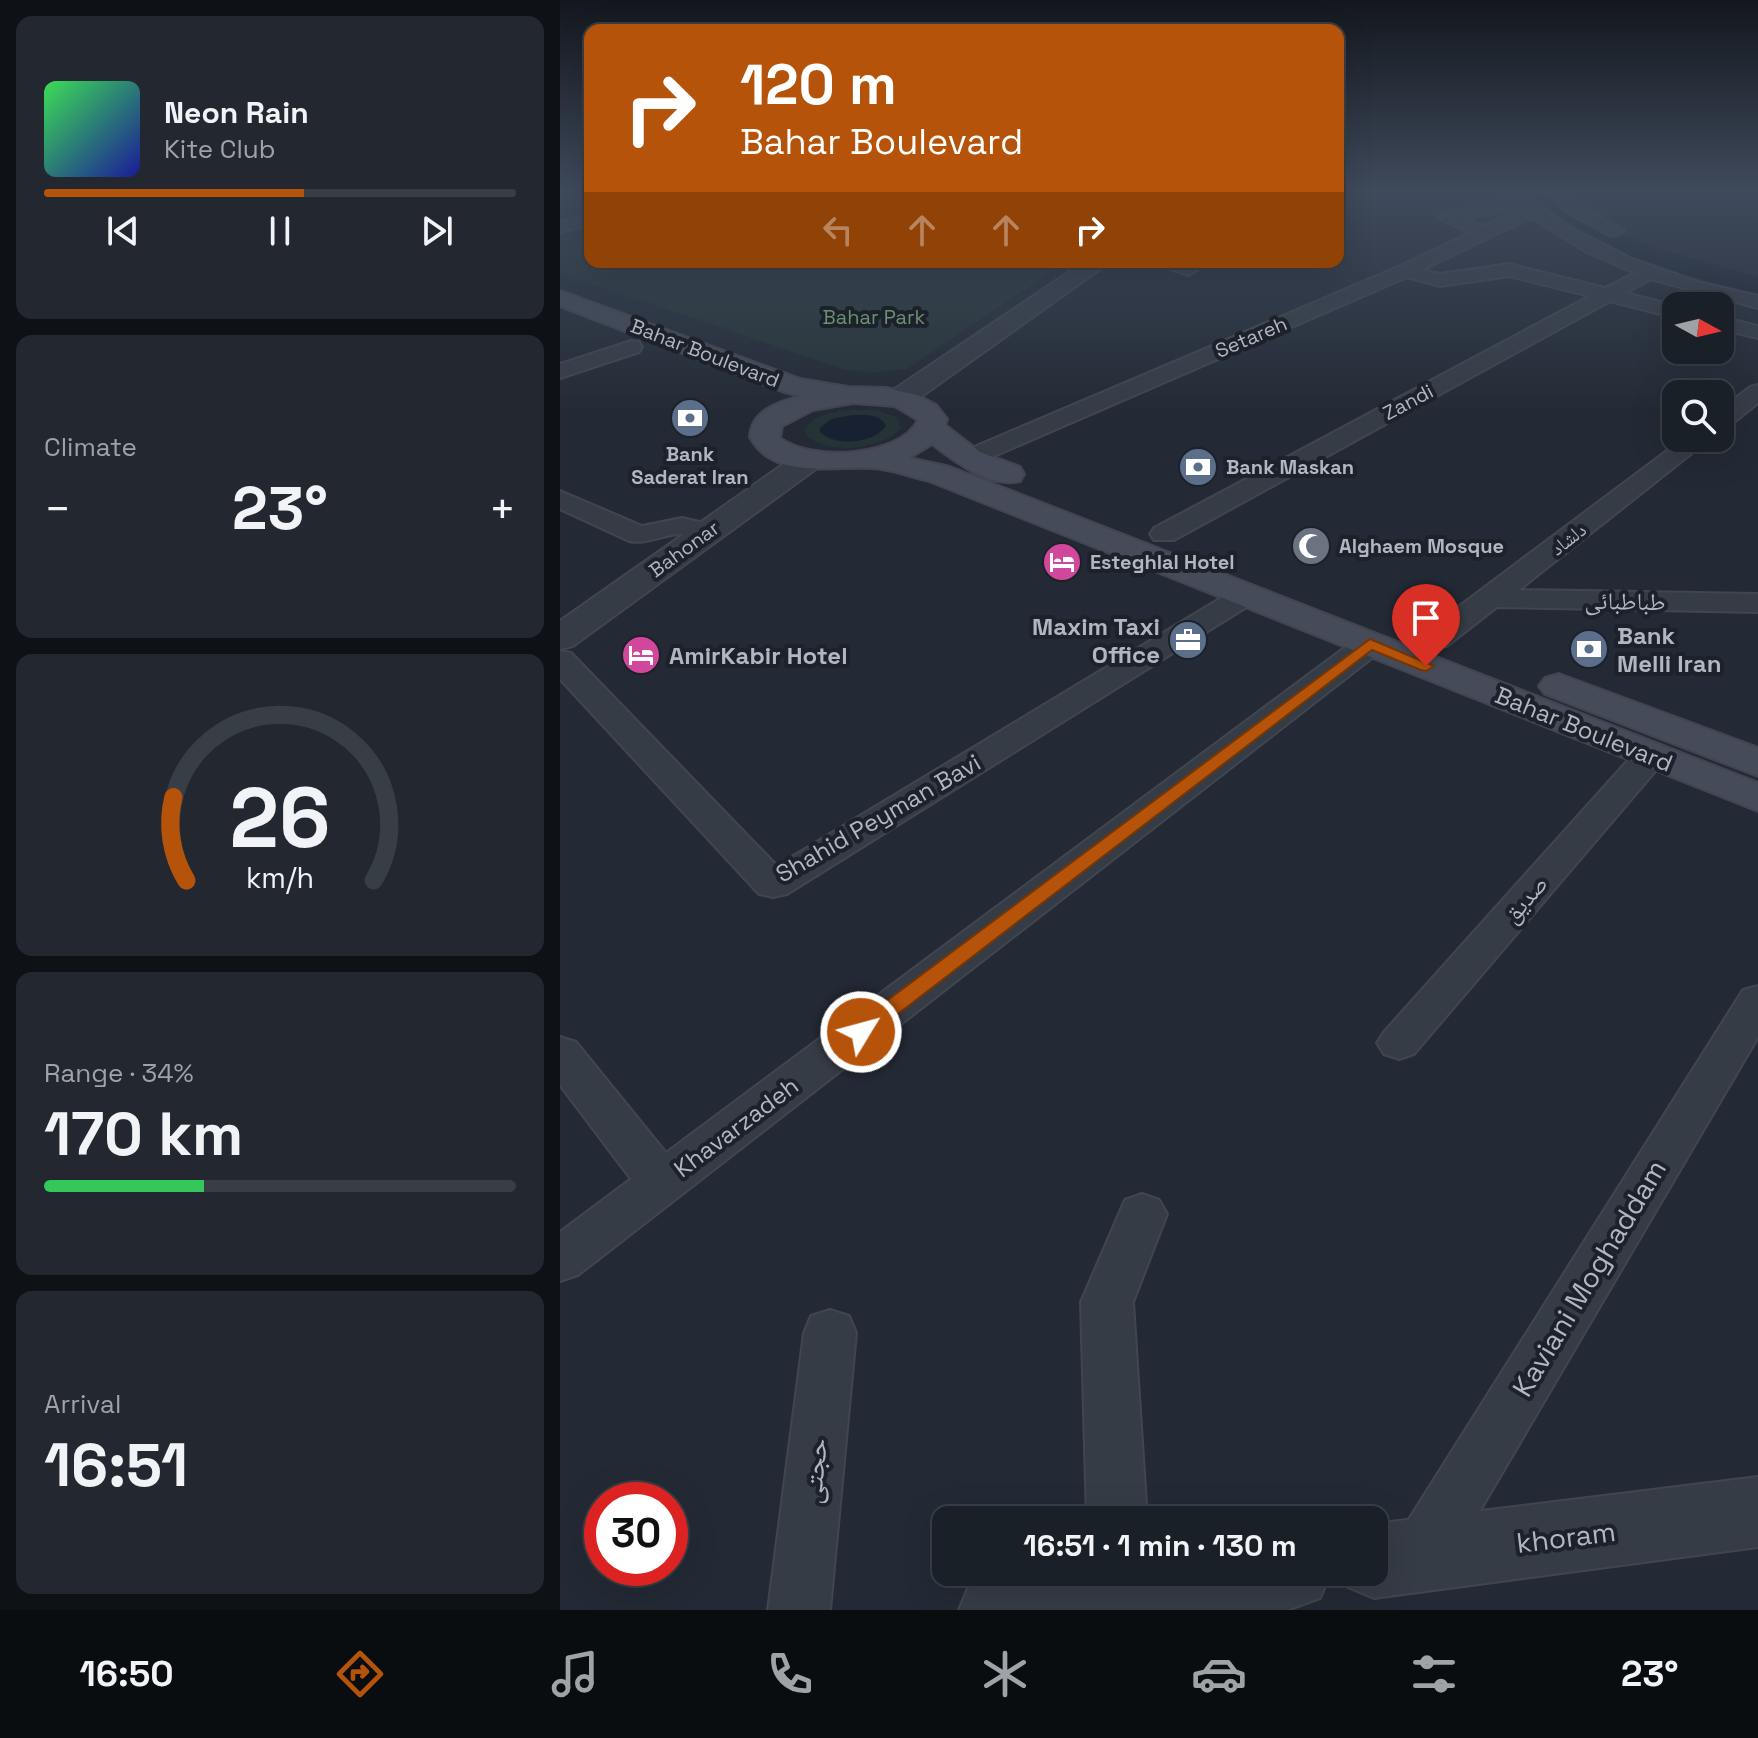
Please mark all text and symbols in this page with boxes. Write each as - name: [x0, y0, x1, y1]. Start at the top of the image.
- text: 120 m: [740, 49, 897, 120]
- icon: right: [608, 56, 712, 160]
- text: Neon Rain: [164, 93, 309, 132]
- text: Bahar Boulevard: [740, 119, 1023, 165]
- text: Kite Club: [164, 132, 276, 166]
- icon: left: [816, 208, 860, 252]
- icon: ahead: [900, 208, 944, 252]
- icon: ahead: [984, 208, 1028, 252]
- icon: right: [1068, 208, 1112, 252]
- icon: previous: [101, 209, 145, 253]
- icon: pause: [258, 209, 302, 253]
- icon: next: [415, 209, 459, 253]
- north arrow: [1662, 292, 1734, 364]
- map controls: [1662, 292, 1734, 452]
- park label: Bahar Park: [823, 304, 926, 330]
- street label: Setareh: [1211, 310, 1291, 364]
- street label: Bahar Boulevard: [627, 313, 783, 393]
- street label: Zandi: [1378, 378, 1438, 426]
- button: search: [1662, 380, 1734, 452]
- bank icon: Bank Saderat Iran: [669, 397, 711, 439]
- text: Climate: [44, 430, 137, 464]
- place label: Bank Saderat Iran: [631, 441, 749, 490]
- bank icon: Bank Maskan: [1177, 446, 1219, 488]
- place label: Bank Maskan: [1226, 454, 1354, 480]
- text: 23°: [232, 470, 328, 547]
- text: −: [44, 481, 71, 537]
- text: +: [489, 481, 516, 537]
- street label: Bahonar: [644, 515, 724, 583]
- street label: دلشاد: [1545, 517, 1591, 561]
- mosque icon: Alghaem Mosque: [1290, 525, 1332, 567]
- place label: Alghaem Mosque: [1339, 533, 1504, 559]
- hotel icon: Esteghlal Hotel: [1041, 541, 1083, 583]
- place label: Esteghlal Hotel: [1090, 549, 1235, 575]
- pin: [1392, 584, 1460, 666]
- street label: طباطبائی: [1584, 585, 1666, 617]
- icon: arrive: [1404, 596, 1448, 640]
- place label: Maxim Taxi Office: [1032, 611, 1160, 670]
- office icon: Maxim Taxi Office: [1167, 619, 1209, 661]
- place label: Bank Melli Iran: [1617, 620, 1721, 679]
- bank icon: Bank Melli Iran: [1568, 628, 1610, 670]
- hotel icon: AmirKabir Hotel: [620, 634, 662, 676]
- place label: AmirKabir Hotel: [669, 640, 848, 671]
- street label: Bahar Boulevard: [1491, 679, 1677, 779]
- street label: Shahid Peyman Bavi: [770, 747, 986, 889]
- text: 26: [230, 765, 330, 871]
- text: km/h: [246, 860, 314, 896]
- street label: صدیق: [1496, 868, 1554, 930]
- position arrow: [819, 990, 903, 1074]
- text: Range · 34%: [44, 1056, 194, 1090]
- street label: Khavarzadeh: [667, 1070, 805, 1184]
- text: 170 km: [44, 1096, 243, 1173]
- street label: Kaviani Moghaddam: [1504, 1153, 1674, 1403]
- text: Arrival: [44, 1387, 121, 1421]
- text: 16:51: [44, 1427, 188, 1504]
- street label: حجتی: [793, 1436, 835, 1506]
- speed limit sign: 30: [584, 1482, 688, 1586]
- street label: khoram: [1514, 1513, 1618, 1561]
- text: 16:51 · 1 min · 130 m: [1023, 1526, 1297, 1565]
- icon: directions: [332, 1646, 388, 1702]
- icon: music: [547, 1646, 603, 1702]
- icon: phone: [762, 1646, 818, 1702]
- icon: climate: [977, 1646, 1033, 1702]
- icon: car: [1191, 1646, 1247, 1702]
- icon: filters: [1406, 1646, 1462, 1702]
- text: 16:50: [79, 1651, 174, 1697]
- text: 23°: [1621, 1651, 1679, 1697]

